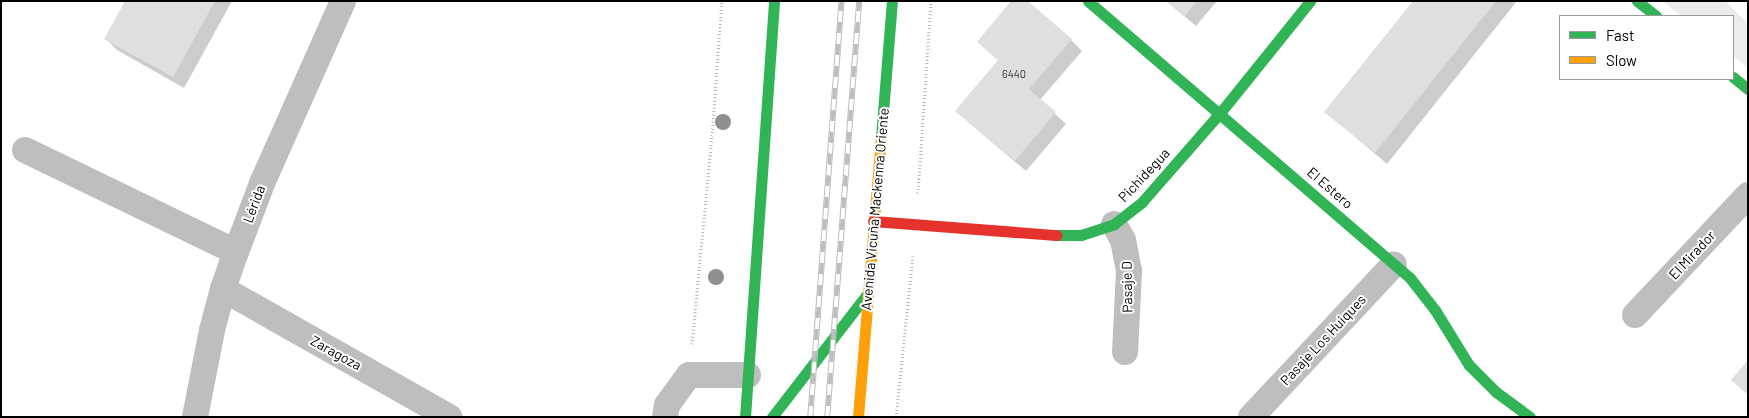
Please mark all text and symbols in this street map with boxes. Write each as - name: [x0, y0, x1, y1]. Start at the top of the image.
- legend: [1559, 15, 1734, 80]
- text: Fast: [1606, 26, 1634, 44]
- text: Slow: [1606, 51, 1637, 69]
- house number: 6440: [1002, 67, 1026, 81]
- street label: Avenida Vicuña Mackenna Oriente: [858, 107, 892, 311]
- street label: Pichidegua: [1115, 145, 1173, 205]
- street label: El Estero: [1304, 164, 1356, 212]
- street label: Lérida: [239, 183, 269, 225]
- street label: El Mirador: [1665, 227, 1719, 283]
- street label: Pasaje D: [1118, 261, 1136, 313]
- street label: Pasaje Los Huiques: [1277, 291, 1369, 389]
- street label: Zaragoza: [308, 332, 364, 374]

